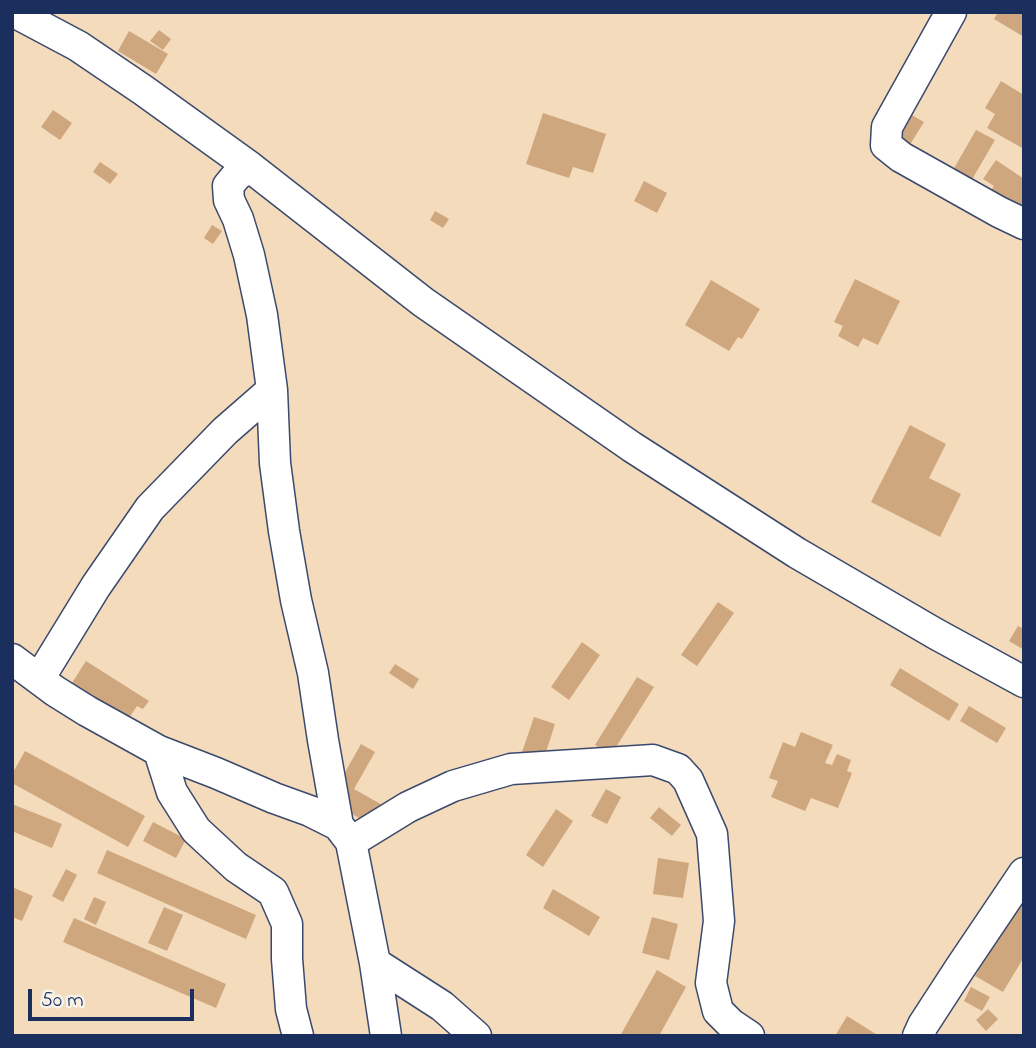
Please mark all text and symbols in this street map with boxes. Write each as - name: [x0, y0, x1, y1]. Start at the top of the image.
- scale bar: [32, 974, 198, 1018]
- text: 50 m: [41, 986, 84, 1016]

